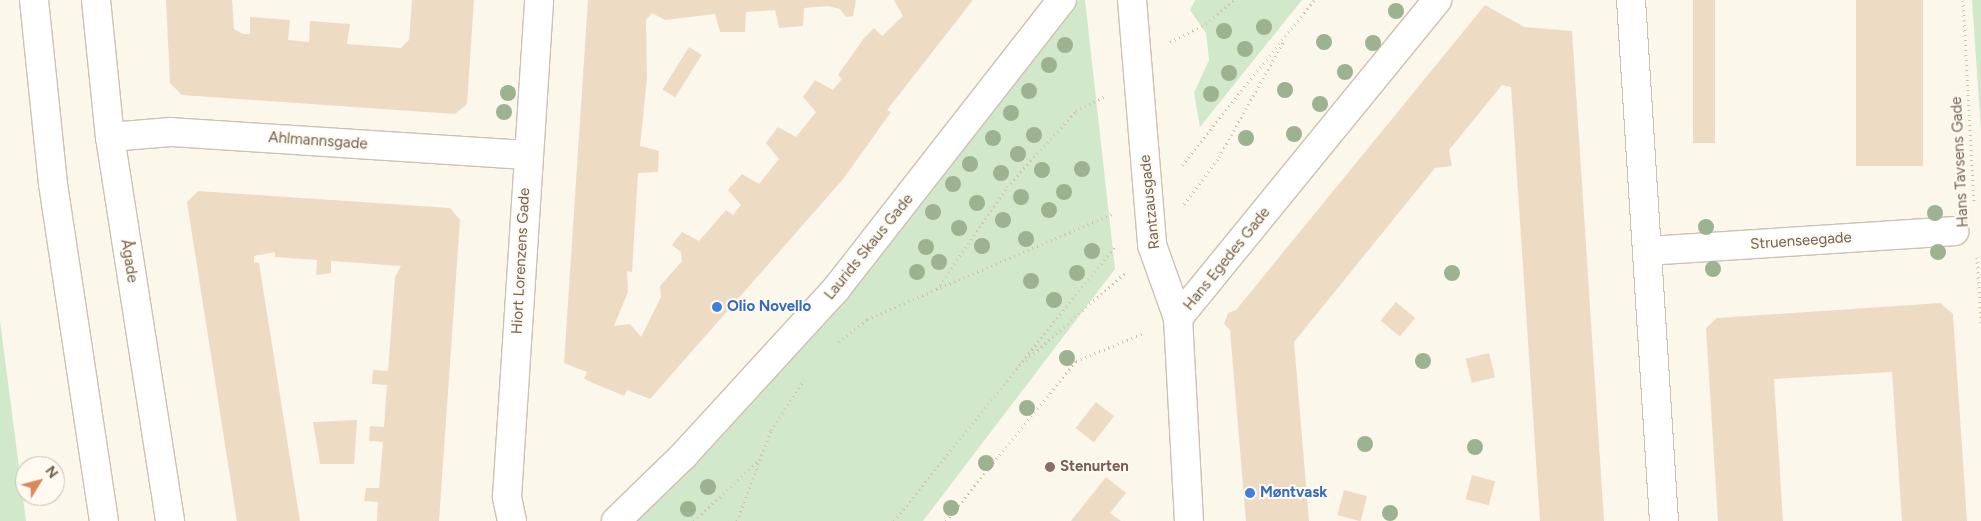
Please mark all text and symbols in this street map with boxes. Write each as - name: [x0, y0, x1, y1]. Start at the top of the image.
- street label: Hans Tavsens Gade: [1948, 96, 1972, 228]
- street label: Ahlmannsgade: [268, 129, 368, 153]
- street label: Rantzausgade: [1136, 154, 1164, 250]
- street label: Hiort Lorenzens Gade: [508, 187, 534, 335]
- street label: Laurids Skaus Gade: [821, 190, 917, 304]
- street label: Hans Egedes Gade: [1180, 204, 1274, 314]
- street label: Struenseegade: [1750, 228, 1852, 254]
- street label: Ågade: [117, 238, 141, 284]
- place label: Olio Novello: [727, 298, 811, 316]
- marker: Olio Novello: [711, 301, 723, 313]
- north arrow: [15, 456, 65, 506]
- place label: Stenurten: [1060, 458, 1129, 476]
- marker: Stenurten: [1044, 461, 1056, 473]
- text: N: [42, 463, 62, 482]
- place label: Møntvask: [1260, 484, 1327, 502]
- marker: Møntvask: [1244, 487, 1256, 499]

